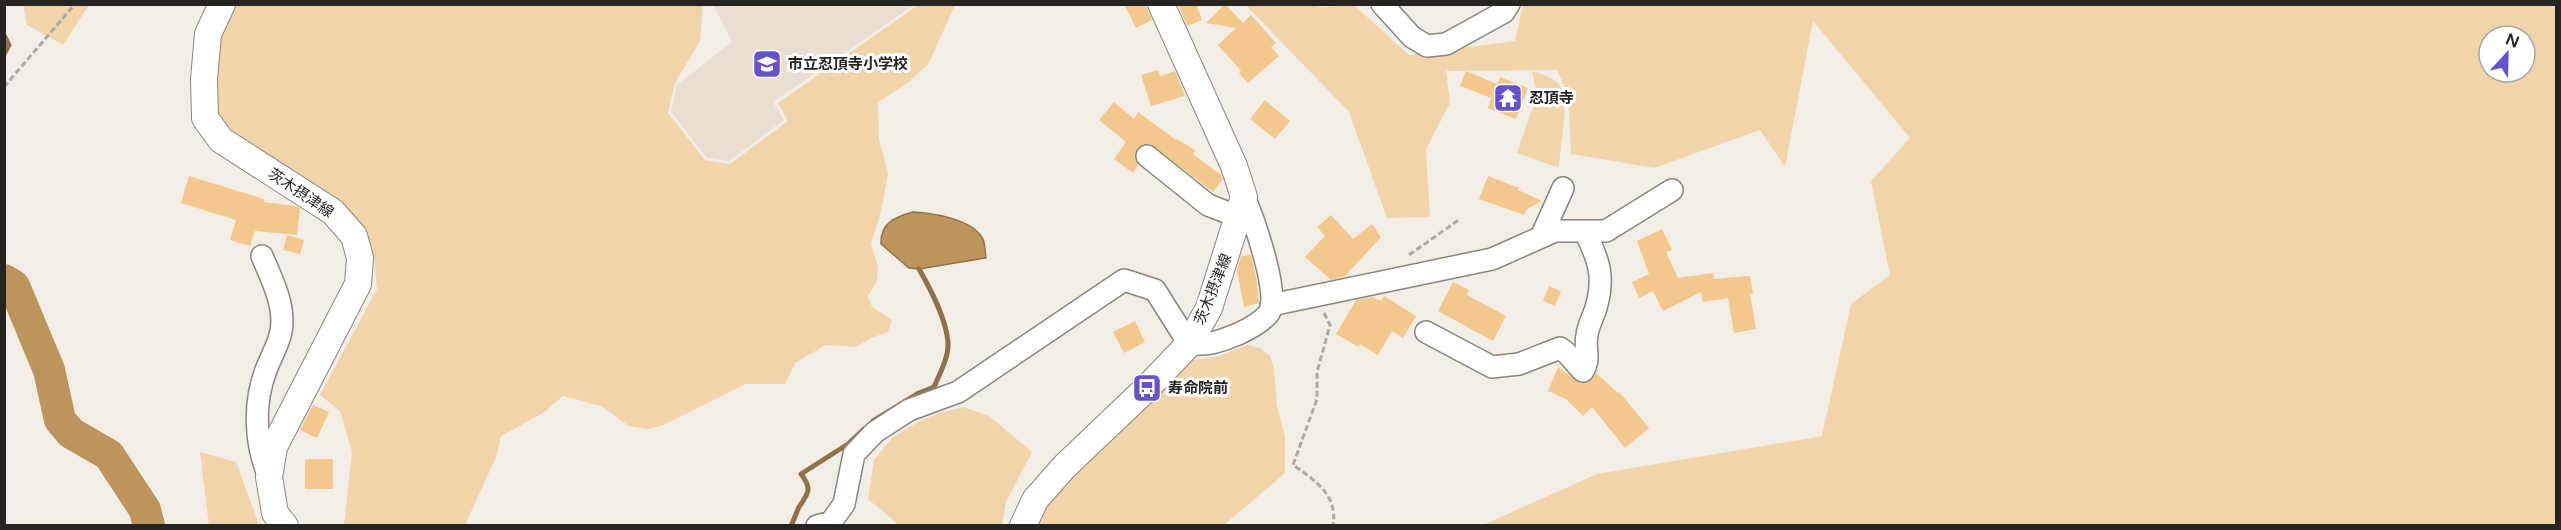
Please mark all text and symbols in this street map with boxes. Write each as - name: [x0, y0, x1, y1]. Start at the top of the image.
- north arrow: [2477, 24, 2537, 84]
- text: N: [2503, 29, 2522, 53]
- school or university icon: 市立忍頂寺小学校: [751, 48, 783, 80]
- place label: 市立忍頂寺小学校: [788, 55, 908, 73]
- temple icon: 忍頂寺: [1492, 82, 1524, 114]
- place label: 忍頂寺: [1529, 89, 1574, 107]
- street label: 茨木摂津線: [265, 165, 337, 221]
- street label: 茨木摂津線: [1191, 251, 1235, 327]
- bus stop icon: 寿命院前: [1131, 372, 1163, 404]
- place label: 寿命院前: [1168, 379, 1228, 397]

